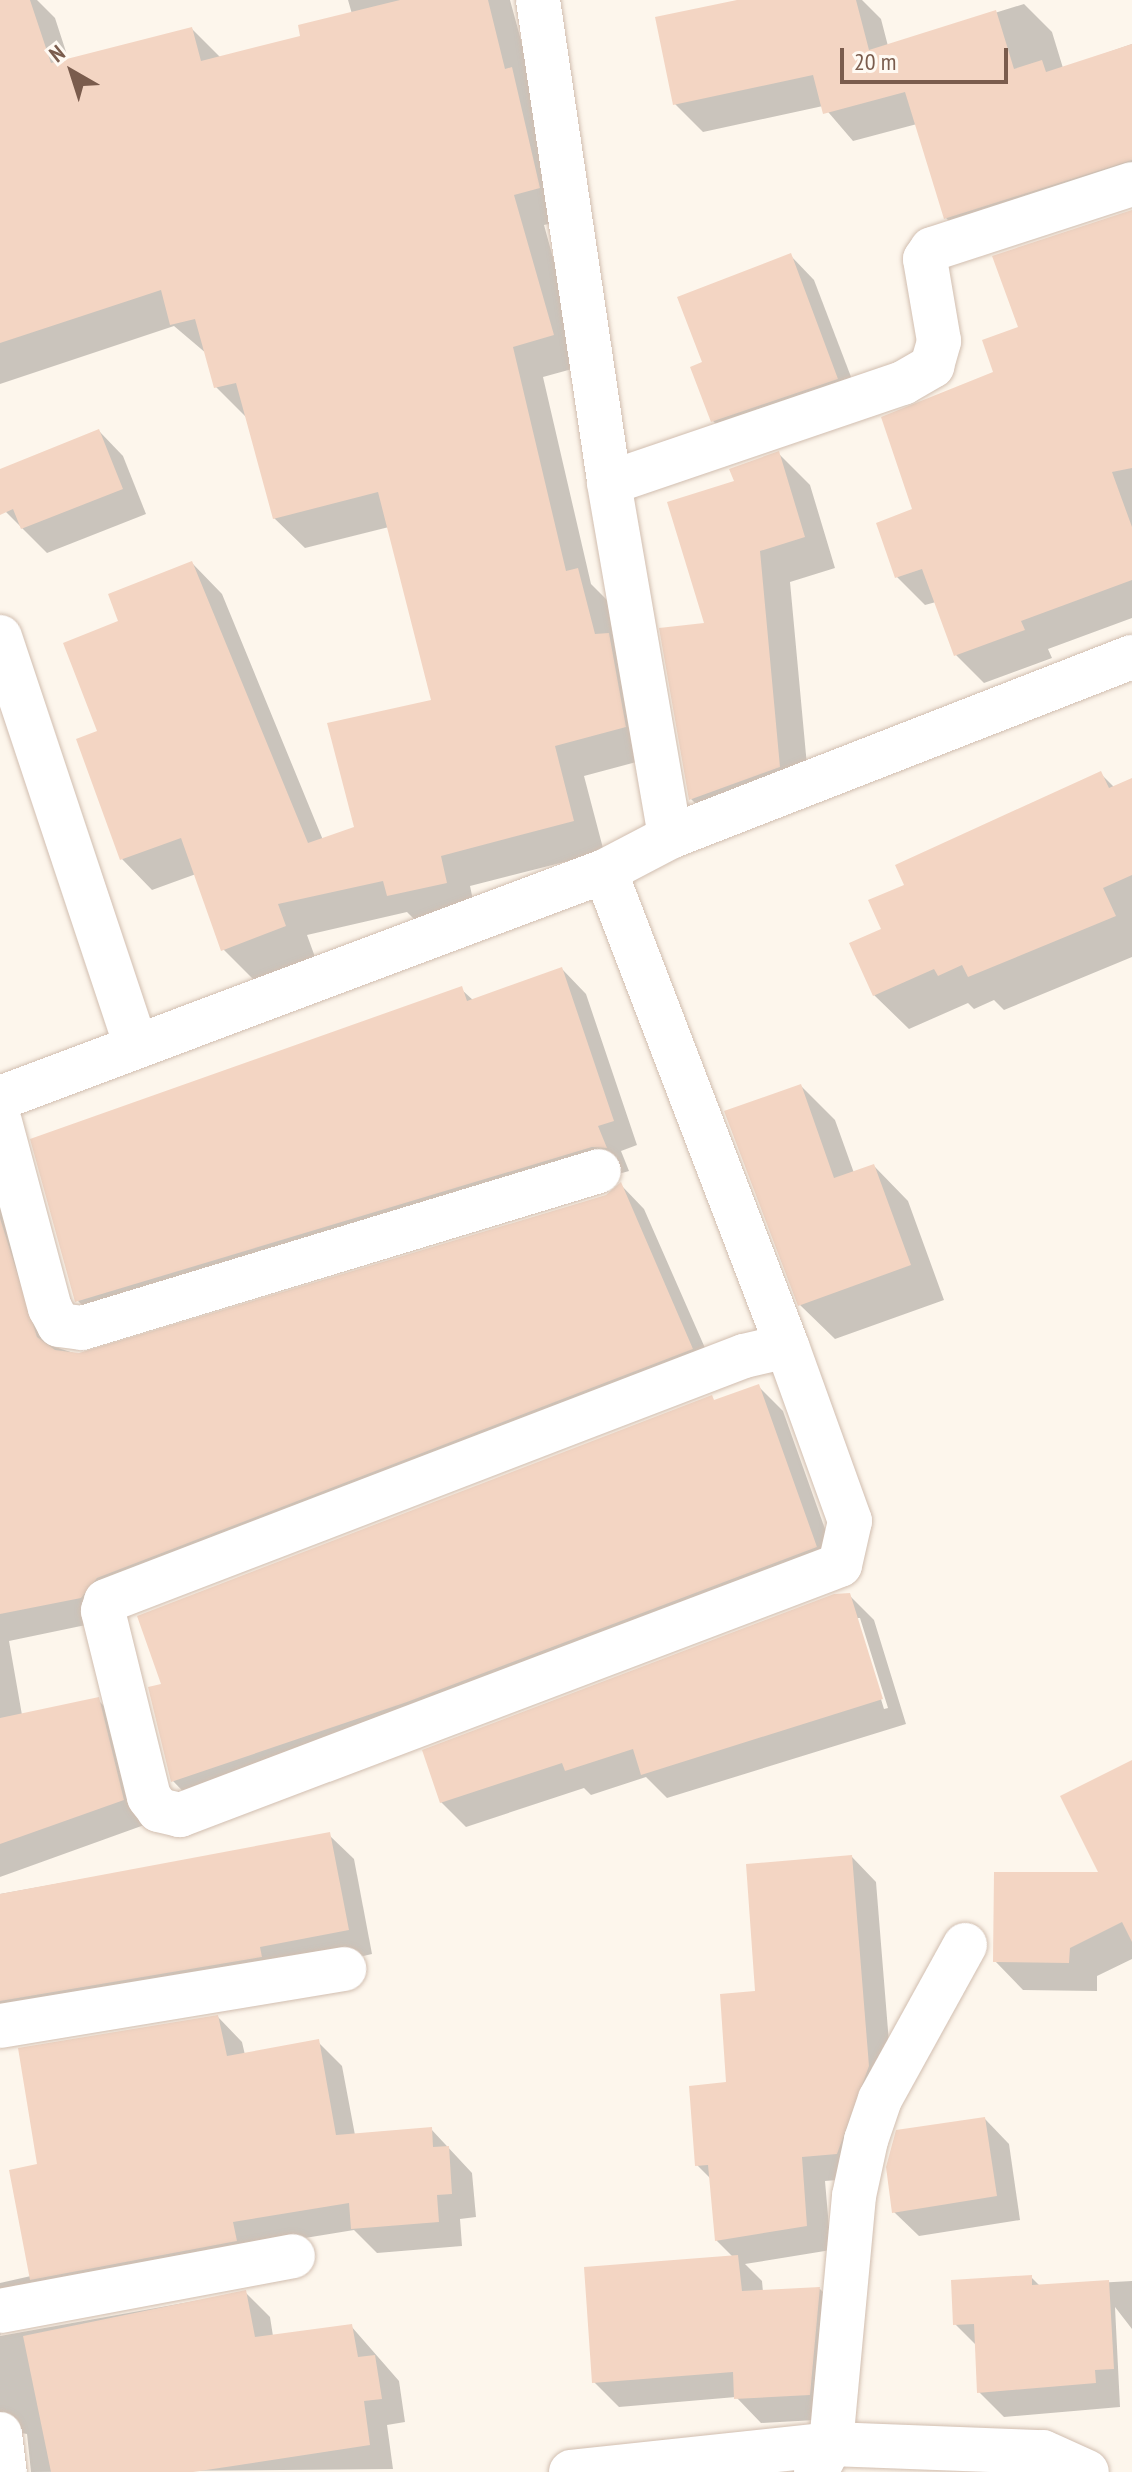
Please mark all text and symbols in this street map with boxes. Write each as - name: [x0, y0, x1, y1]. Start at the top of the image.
- north arrow: [32, 32, 112, 112]
- scale bar: [844, 32, 1012, 82]
- text: N: [43, 39, 70, 68]
- text: 20 m: [854, 46, 896, 77]

